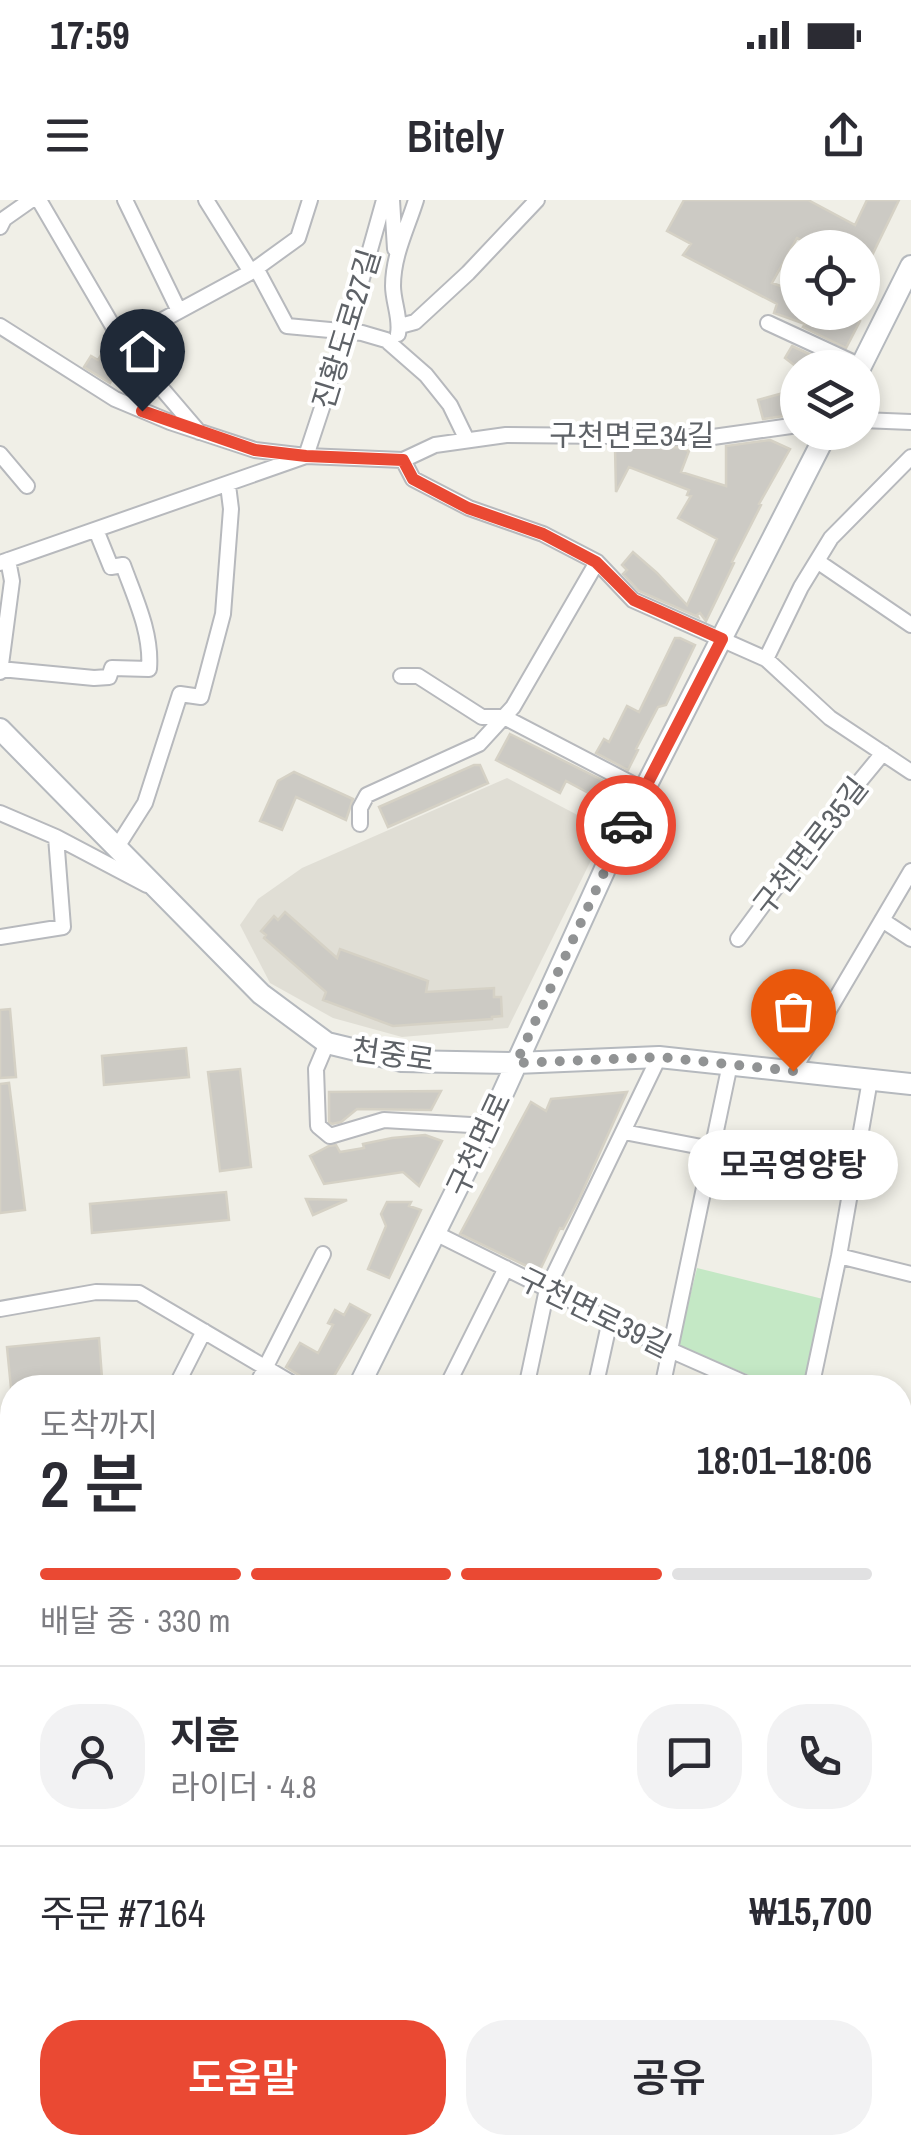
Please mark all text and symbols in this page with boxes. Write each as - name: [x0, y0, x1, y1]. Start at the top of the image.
- text: 17:59: [50, 10, 130, 61]
- text: Bitely: [407, 105, 504, 166]
- icon: menu: [40, 108, 95, 163]
- icon: share: [816, 108, 871, 163]
- map controls: [780, 230, 880, 450]
- button: locate: [780, 230, 880, 330]
- street label: 진황도로27길: [303, 244, 389, 414]
- pin: [100, 309, 185, 412]
- icon: home: [115, 324, 170, 379]
- button: layers: [780, 350, 880, 450]
- street label: 구천면로34길: [549, 415, 715, 455]
- street label: 구천면로35길: [743, 769, 877, 923]
- courier: [576, 775, 676, 875]
- icon: car: [599, 798, 654, 853]
- pin: [751, 969, 836, 1072]
- icon: bag: [766, 984, 821, 1039]
- street label: 천중로: [349, 1028, 437, 1080]
- street label: 구천면로: [437, 1086, 519, 1202]
- callout: 모곡영양탕: [688, 1131, 898, 1201]
- text: 모곡영양탕: [719, 1143, 867, 1186]
- street label: 구천면로39길: [512, 1258, 678, 1366]
- text: 도착까지: [40, 1403, 158, 1446]
- text: 18:01–18:06: [696, 1435, 872, 1486]
- text: 2 분: [40, 1440, 144, 1527]
- text: 배달 중 · 330 m: [40, 1599, 230, 1642]
- button: person: [40, 1704, 145, 1809]
- button: chat: [637, 1704, 742, 1809]
- button: phone: [767, 1704, 872, 1809]
- text: 지훈: [170, 1710, 240, 1761]
- text: 라이더 · 4.8: [170, 1765, 317, 1808]
- text: ₩15,700: [750, 1886, 872, 1937]
- text: 주문 #7164: [40, 1888, 205, 1939]
- button: 도움말: [40, 2020, 446, 2135]
- button: 공유: [466, 2020, 872, 2135]

